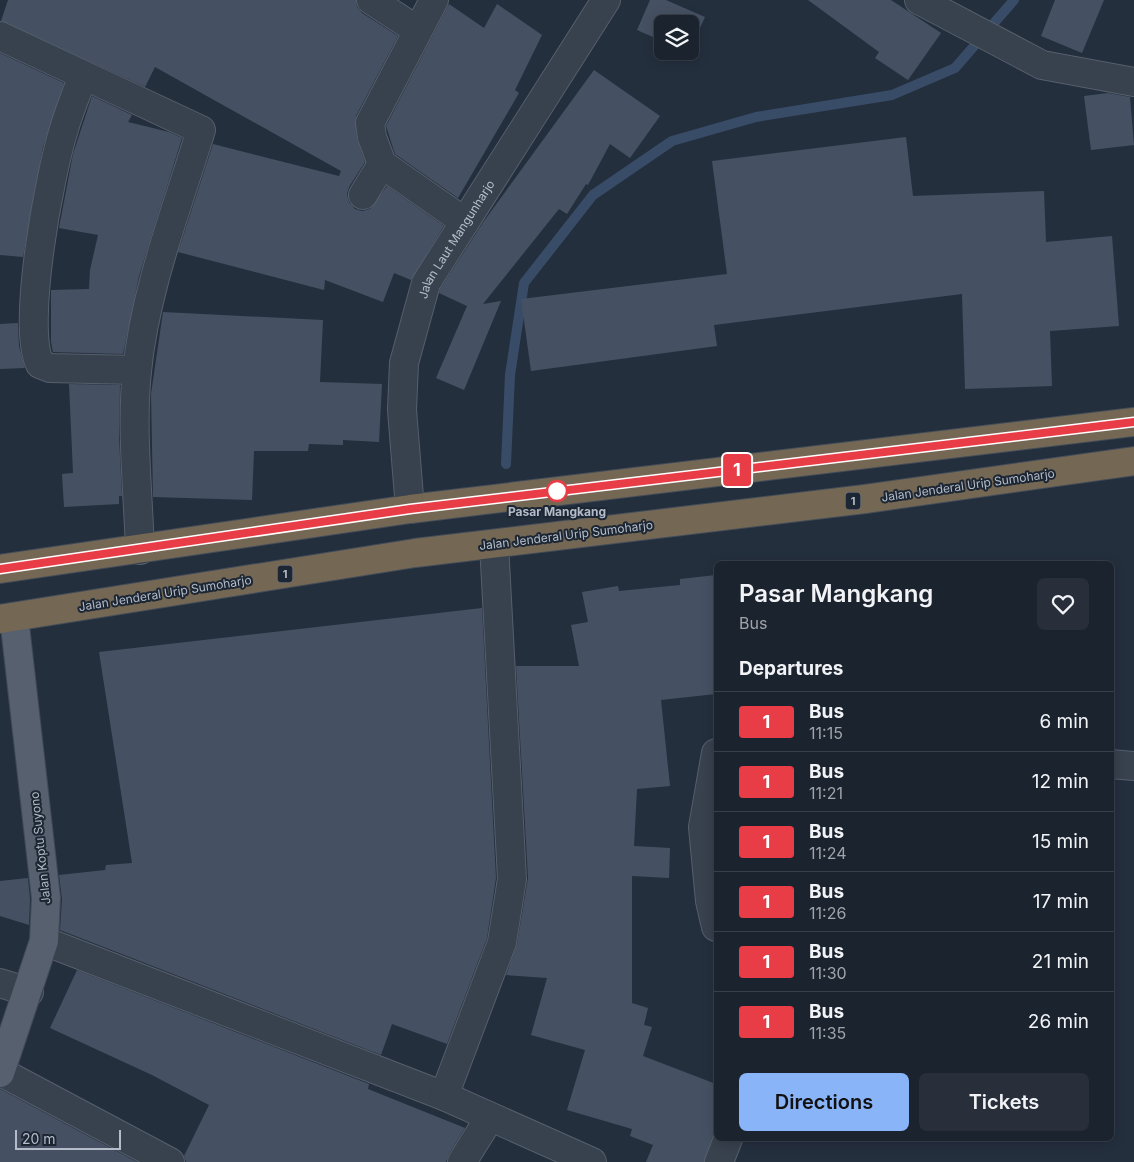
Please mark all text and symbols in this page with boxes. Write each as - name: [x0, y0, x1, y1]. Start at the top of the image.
- map controls: [654, 15, 699, 60]
- button: layers: [654, 15, 699, 60]
- street label: Jalan Laut Mangunharjo: [415, 177, 497, 300]
- line badge: 1: [721, 454, 753, 486]
- text: 1: [733, 459, 741, 480]
- street label: Jalan Jenderal Urip Sumoharjo: [880, 465, 1056, 505]
- marker: Pasar Mangkang: [546, 480, 568, 502]
- road number: 1: [846, 492, 860, 510]
- place label: Pasar Mangkang: [508, 504, 606, 519]
- street label: Jalan Jenderal Urip Sumoharjo: [478, 517, 654, 553]
- road number: 1: [278, 566, 292, 582]
- street label: Jalan Jenderal Urip Sumoharjo: [77, 572, 253, 614]
- button: heart: [1037, 578, 1089, 630]
- text: Pasar Mangkang: [739, 579, 933, 608]
- text: Bus: [739, 613, 767, 633]
- text: Departures: [739, 657, 843, 680]
- text: Bus: [809, 700, 844, 723]
- text: 6 min: [1039, 710, 1089, 733]
- text: 1: [763, 711, 770, 732]
- text: 11:15: [809, 723, 843, 743]
- text: Bus: [809, 760, 844, 783]
- text: 12 min: [1032, 770, 1089, 793]
- text: 1: [763, 771, 770, 792]
- text: 11:21: [809, 783, 843, 803]
- street label: Jalan Koptu Suyono: [27, 791, 53, 905]
- text: Bus: [809, 820, 844, 843]
- text: 15 min: [1032, 830, 1089, 853]
- text: 1: [763, 831, 770, 852]
- text: 11:24: [809, 843, 846, 863]
- text: Bus: [809, 880, 844, 903]
- text: 17 min: [1033, 890, 1089, 913]
- text: 1: [763, 891, 770, 912]
- text: 11:26: [809, 903, 846, 923]
- text: Bus: [809, 940, 844, 963]
- text: 21 min: [1032, 950, 1089, 973]
- text: 1: [763, 951, 770, 972]
- text: 11:30: [809, 963, 847, 983]
- text: Bus: [809, 1000, 844, 1023]
- text: 26 min: [1028, 1010, 1089, 1033]
- text: 1: [763, 1011, 770, 1032]
- text: 11:35: [809, 1023, 846, 1043]
- button: Directions: [739, 1073, 909, 1131]
- button: Tickets: [919, 1073, 1089, 1131]
- scale bar: [15, 1127, 121, 1150]
- text: 20 m: [22, 1130, 56, 1147]

